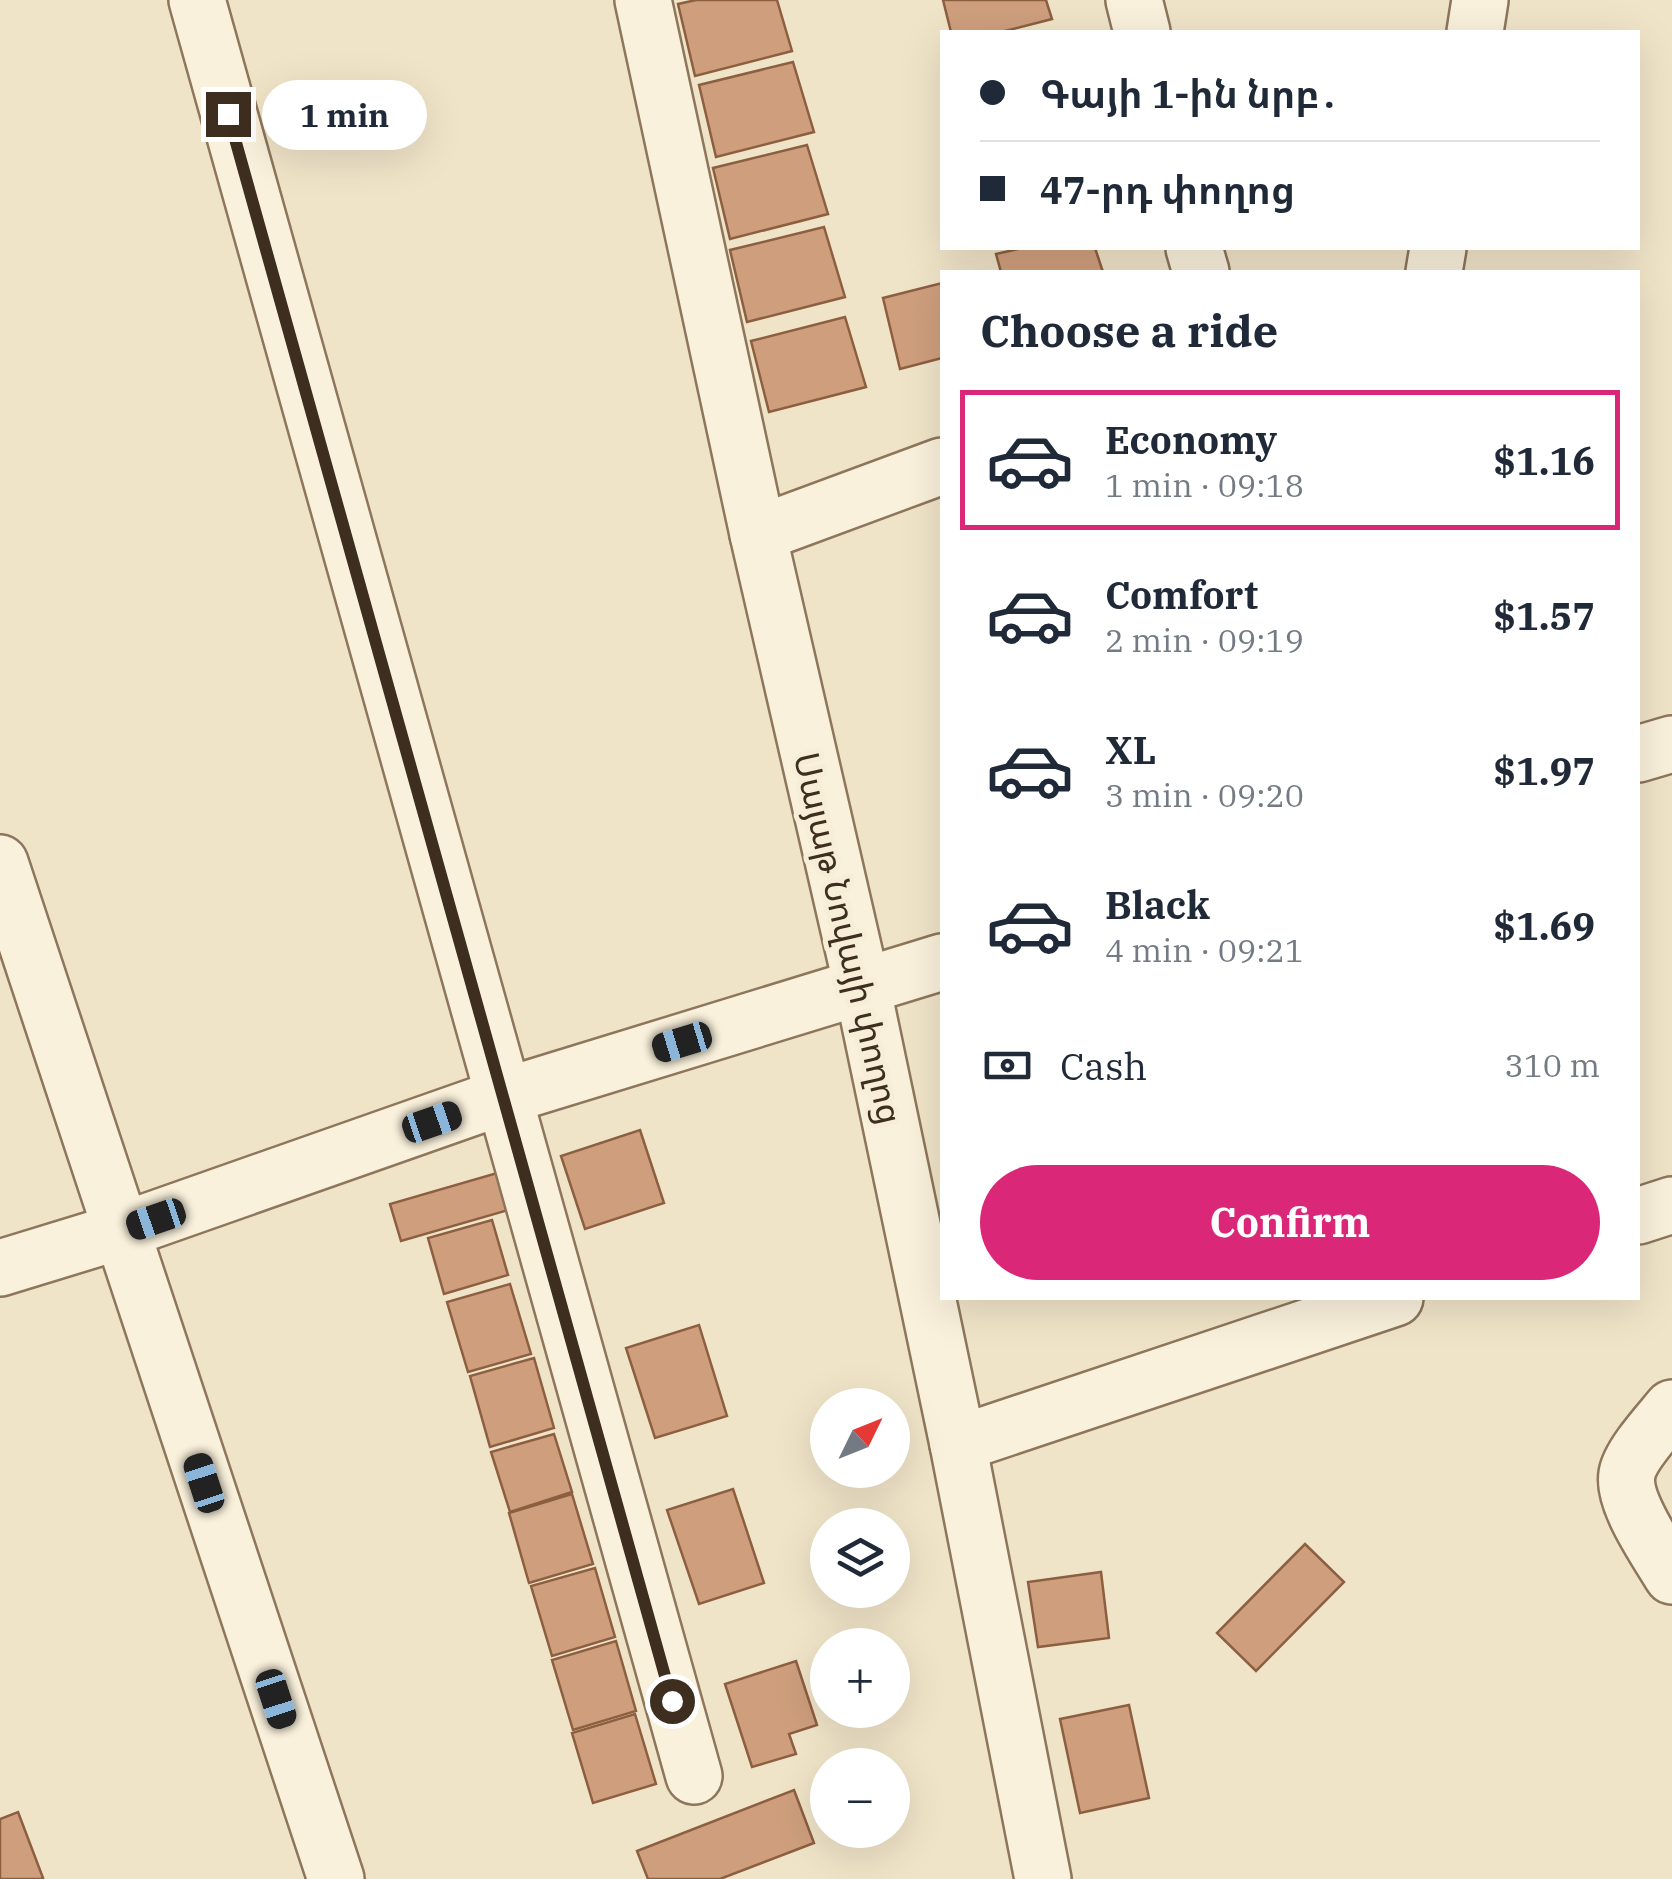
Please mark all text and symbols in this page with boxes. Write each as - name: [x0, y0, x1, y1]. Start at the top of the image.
- text: Գայի 1-ին նրբ․: [1040, 69, 1339, 118]
- callout: 1 min: [263, 79, 428, 149]
- route end: [206, 92, 251, 137]
- text: 1 min: [300, 94, 389, 136]
- text: 47-րդ փողոց: [1040, 165, 1295, 214]
- text: Choose a ride: [980, 301, 1278, 359]
- icon: car: [985, 415, 1075, 505]
- text: Economy: [1105, 415, 1277, 464]
- text: $1.16: [1493, 436, 1595, 485]
- text: 1 min · 09:18: [1105, 464, 1304, 506]
- icon: car: [985, 570, 1075, 660]
- text: Comfort: [1105, 570, 1258, 619]
- text: $1.57: [1493, 591, 1595, 640]
- text: 2 min · 09:19: [1105, 619, 1304, 661]
- icon: car: [985, 725, 1075, 815]
- text: XL: [1105, 725, 1156, 774]
- text: $1.97: [1493, 746, 1595, 795]
- street label: Սայաթ Նովայի փողոց: [784, 748, 914, 1128]
- text: 3 min · 09:20: [1105, 774, 1304, 816]
- icon: car: [985, 880, 1075, 970]
- text: Black: [1105, 880, 1210, 929]
- text: $1.69: [1493, 901, 1595, 950]
- text: 4 min · 09:21: [1105, 929, 1304, 971]
- car: [649, 1019, 715, 1065]
- icon: cash: [980, 1038, 1035, 1093]
- text: Cash: [1060, 1041, 1147, 1090]
- text: 310 m: [1504, 1044, 1600, 1086]
- car: [399, 1098, 465, 1146]
- button: Confirm: [980, 1165, 1600, 1280]
- car: [123, 1195, 189, 1243]
- north arrow: [810, 1388, 910, 1488]
- map controls: [810, 1388, 910, 1848]
- car: [180, 1450, 228, 1516]
- button: layers: [810, 1508, 910, 1608]
- button: +: [810, 1628, 910, 1728]
- car: [252, 1666, 300, 1732]
- route start: [650, 1679, 695, 1724]
- button: −: [810, 1748, 910, 1848]

